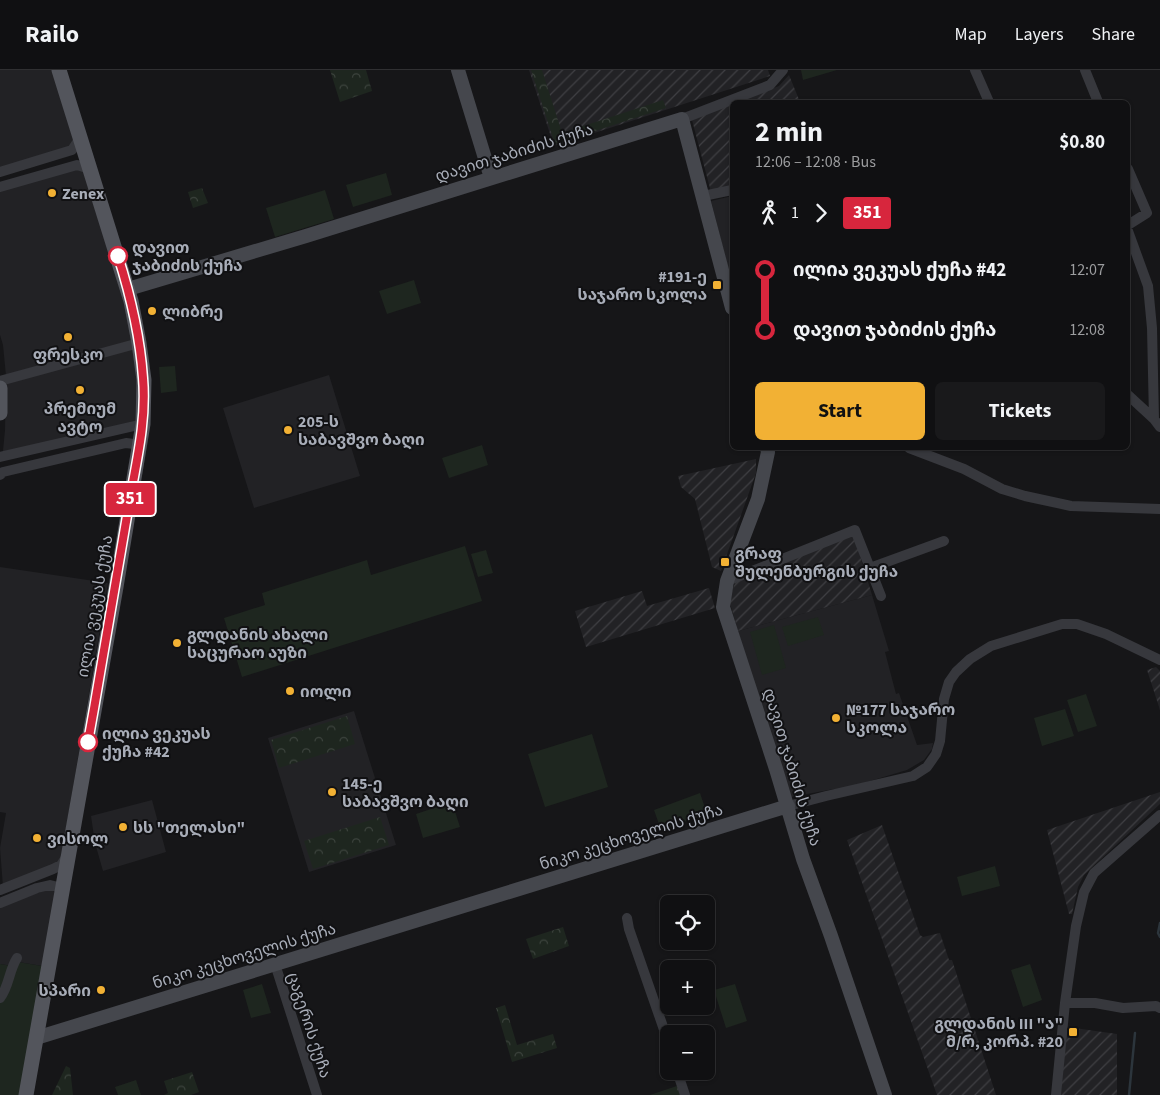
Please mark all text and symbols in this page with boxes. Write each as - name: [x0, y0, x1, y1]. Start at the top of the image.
- text: Railo: [25, 17, 79, 52]
- text: Map: [955, 22, 987, 47]
- text: Layers: [1015, 22, 1064, 47]
- text: Share: [1092, 22, 1135, 47]
- text: 2 min: [755, 112, 823, 152]
- street label: დავით ჯაბიძის ქუჩა: [433, 118, 596, 187]
- text: $0.80: [1059, 129, 1105, 156]
- text: 12:06 – 12:08 · Bus: [755, 151, 876, 173]
- place label: Zenex: [62, 183, 104, 205]
- marker: Zenex: [46, 187, 58, 199]
- icon: walk: [755, 199, 783, 227]
- icon: forward: [807, 199, 835, 227]
- text: 351: [853, 200, 881, 225]
- text: 1: [791, 202, 799, 224]
- place label: დავით ჯაბიძის ქუჩა: [132, 237, 243, 277]
- marker: დავით ჯაბიძის ქუჩა: [108, 246, 128, 266]
- text: ილია ვეკუას ქუჩა #42: [793, 257, 1006, 284]
- text: 12:07: [1069, 259, 1105, 281]
- place label: #191-ე საჯარო სკოლა: [578, 266, 707, 306]
- marker: #191-ე საჯარო სკოლა: [711, 279, 723, 291]
- place label: ლიბრე: [162, 301, 223, 323]
- marker: ლიბრე: [146, 305, 158, 317]
- text: დავით ჯაბიძის ქუჩა: [793, 317, 996, 344]
- text: 12:08: [1069, 319, 1105, 341]
- marker: ფრესკო: [62, 331, 74, 343]
- place label: ფრესკო: [33, 344, 103, 366]
- button: Start: [755, 382, 925, 440]
- button: Tickets: [935, 382, 1105, 440]
- marker: პრემიუმ ავტო: [74, 384, 86, 396]
- place label: პრემიუმ ავტო: [44, 398, 116, 438]
- place label: 205-ს საბავშვო ბაღი: [298, 411, 425, 451]
- marker: 205-ს საბავშვო ბაღი: [282, 424, 294, 436]
- line badge: 351: [101, 483, 159, 515]
- text: 351: [116, 486, 144, 511]
- street label: ილია ვეკუას ქუჩა: [72, 533, 118, 679]
- place label: გრაფ შულენბურგის ქუჩა: [735, 543, 898, 583]
- marker: გრაფ შულენბურგის ქუჩა: [719, 556, 731, 568]
- place label: გლდანის ახალი საცურაო აუზი: [187, 624, 328, 664]
- marker: გლდანის ახალი საცურაო აუზი: [171, 637, 183, 649]
- place label: იოლი: [300, 681, 351, 703]
- marker: იოლი: [284, 685, 296, 697]
- street label: დავით ჯაბიძის ქუჩა: [758, 686, 827, 849]
- place label: №177 საჯარო სკოლა: [846, 699, 955, 739]
- marker: №177 საჯარო სკოლა: [830, 712, 842, 724]
- place label: ილია ვეკუას ქუჩა #42: [102, 723, 211, 763]
- marker: ილია ვეკუას ქუჩა #42: [78, 732, 98, 752]
- place label: 145-ე საბავშვო ბაღი: [342, 773, 469, 813]
- marker: 145-ე საბავშვო ბაღი: [326, 786, 338, 798]
- street label: ნიკო კეცხოველის ქუჩა: [537, 799, 726, 875]
- place label: სს "თელასი": [133, 817, 245, 839]
- marker: სს "თელასი": [117, 821, 129, 833]
- place label: ვისოლ: [47, 828, 108, 850]
- marker: ვისოლ: [31, 832, 43, 844]
- map controls: [660, 895, 715, 1080]
- button: locate: [660, 895, 715, 950]
- street label: ნიკო კეცხოველის ქუჩა: [150, 918, 339, 994]
- button: +: [660, 960, 715, 1015]
- street label: ცაგერის ქუჩა: [282, 970, 337, 1081]
- place label: სპარი: [39, 980, 91, 1002]
- marker: სპარი: [95, 984, 107, 996]
- place label: გლდანის III "ა" მ/რ, კორპ. #20: [934, 1013, 1063, 1053]
- button: −: [660, 1025, 715, 1080]
- marker: გლდანის III "ა" მ/რ, კორპ. #20: [1067, 1026, 1079, 1038]

